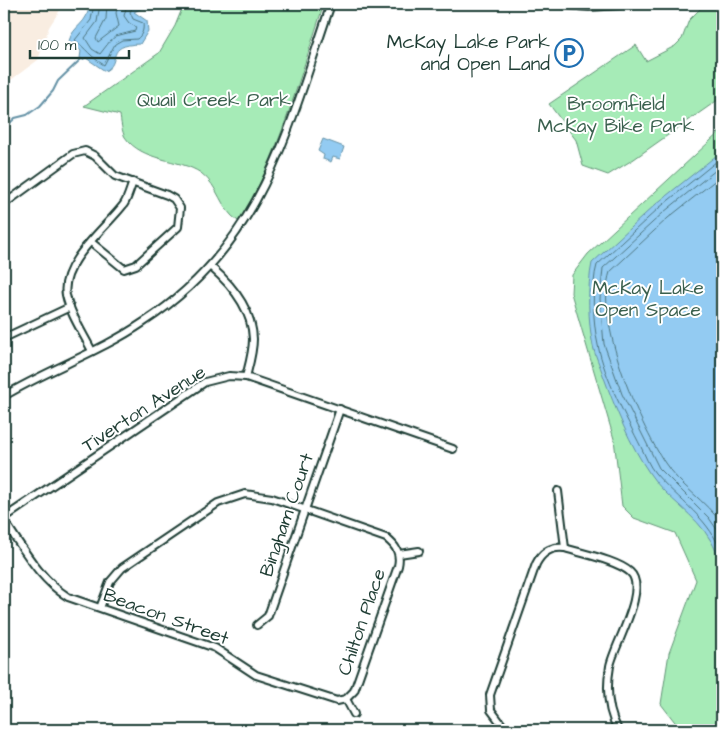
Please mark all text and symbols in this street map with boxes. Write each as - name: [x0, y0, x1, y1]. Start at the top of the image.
- scale bar: [30, 28, 129, 60]
- place label: McKay Lake Park and Open Land: [387, 29, 550, 78]
- text: 100 m: [38, 35, 77, 56]
- parking icon: McKay Lake Park and Open Land: [554, 38, 584, 68]
- park label: Quail Creek Park: [137, 87, 291, 114]
- park label: Broomfield McKay Bike Park: [538, 91, 695, 141]
- park label: McKay Lake Open Space: [592, 275, 704, 324]
- street label: Tiverton Avenue: [77, 359, 211, 459]
- street label: Bingham Court: [253, 449, 322, 581]
- street label: Chilton Place: [331, 565, 393, 679]
- street label: Beacon Street: [99, 582, 233, 652]

